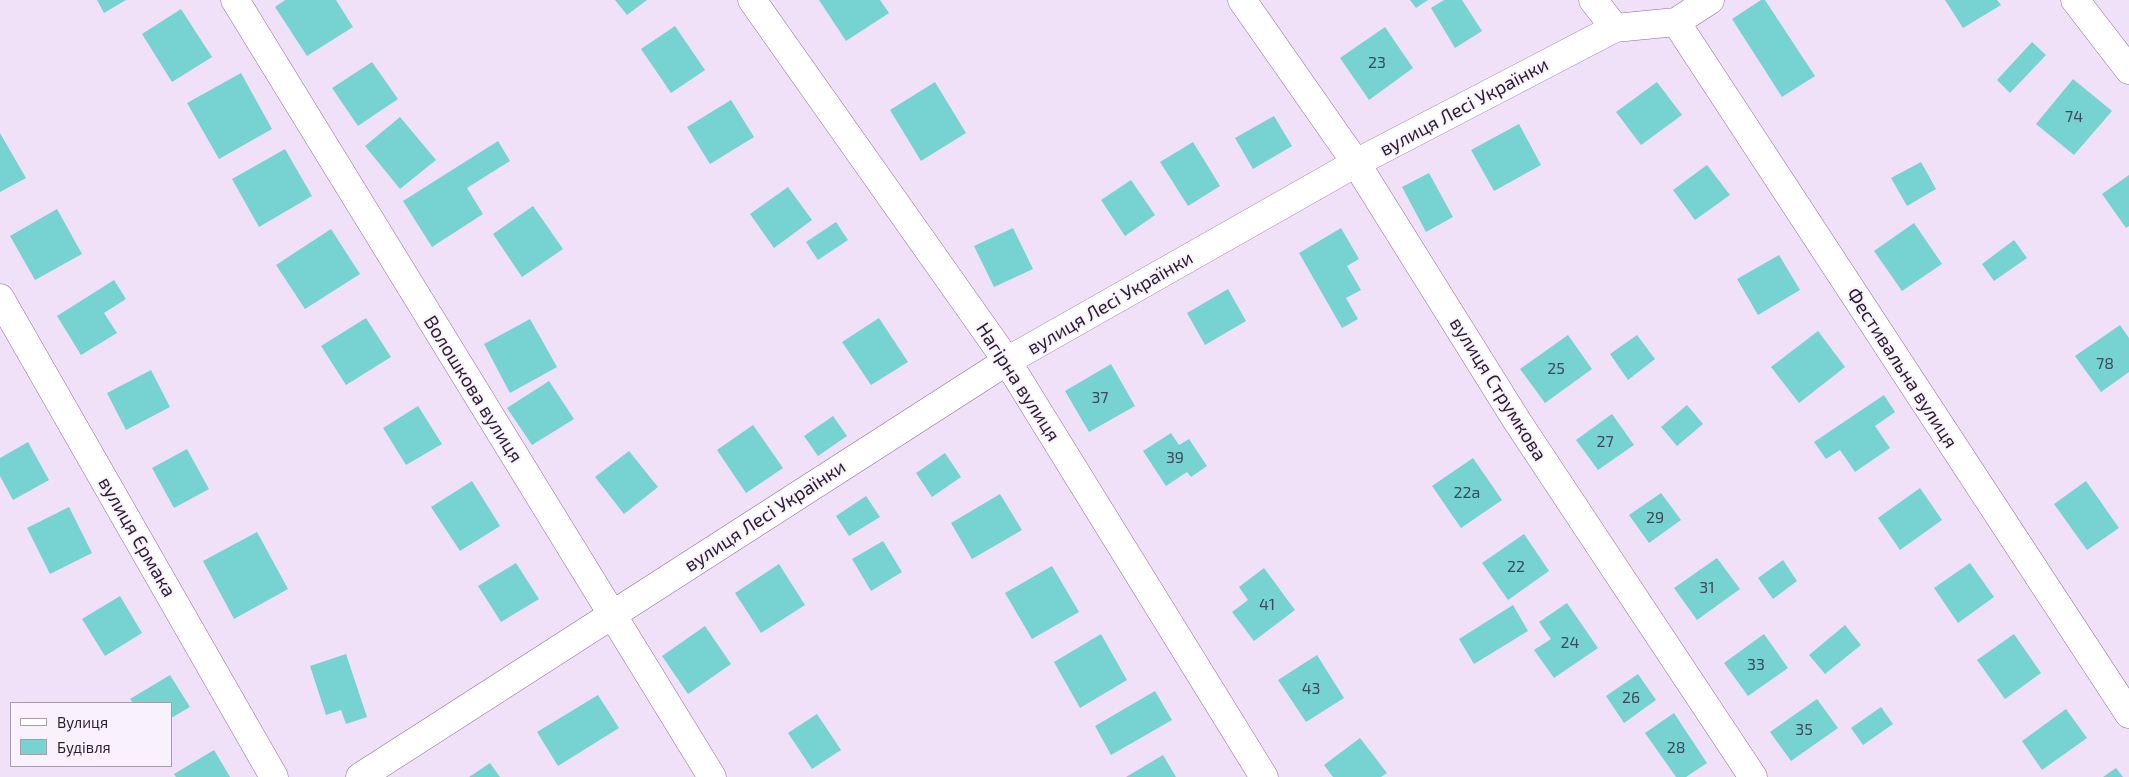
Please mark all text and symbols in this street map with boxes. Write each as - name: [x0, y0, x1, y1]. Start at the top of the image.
- house number: 23: [1368, 53, 1386, 73]
- street label: вулиця Лесі Українки: [1376, 53, 1552, 161]
- house number: 74: [2065, 107, 2083, 127]
- street label: вулиця Лесі Українки: [1023, 246, 1197, 360]
- street label: Фестивальна вулиця: [1842, 284, 1962, 452]
- street label: Волошкова вулиця: [419, 311, 527, 467]
- street label: вулиця Струмкова: [1445, 313, 1551, 465]
- street label: Нагірна вулиця: [971, 318, 1065, 446]
- house number: 78: [2096, 354, 2114, 374]
- house number: 25: [1547, 359, 1565, 379]
- house number: 37: [1091, 388, 1109, 408]
- house number: 27: [1596, 432, 1614, 452]
- house number: 39: [1166, 448, 1184, 468]
- street label: вулиця Лесі Українки: [680, 455, 850, 577]
- street label: вулиця Єрмака: [93, 473, 181, 601]
- house number: 22а: [1454, 483, 1480, 503]
- house number: 29: [1646, 508, 1664, 528]
- house number: 22: [1507, 557, 1525, 577]
- house number: 31: [1699, 578, 1715, 598]
- house number: 41: [1259, 595, 1275, 615]
- house number: 24: [1561, 633, 1579, 653]
- house number: 33: [1747, 655, 1765, 675]
- house number: 43: [1302, 679, 1320, 699]
- house number: 26: [1622, 688, 1640, 708]
- legend: [10, 702, 172, 767]
- text: Вулиця: [57, 713, 108, 731]
- house number: 35: [1795, 720, 1813, 740]
- text: Будівля: [57, 738, 111, 756]
- house number: 28: [1667, 738, 1685, 758]

